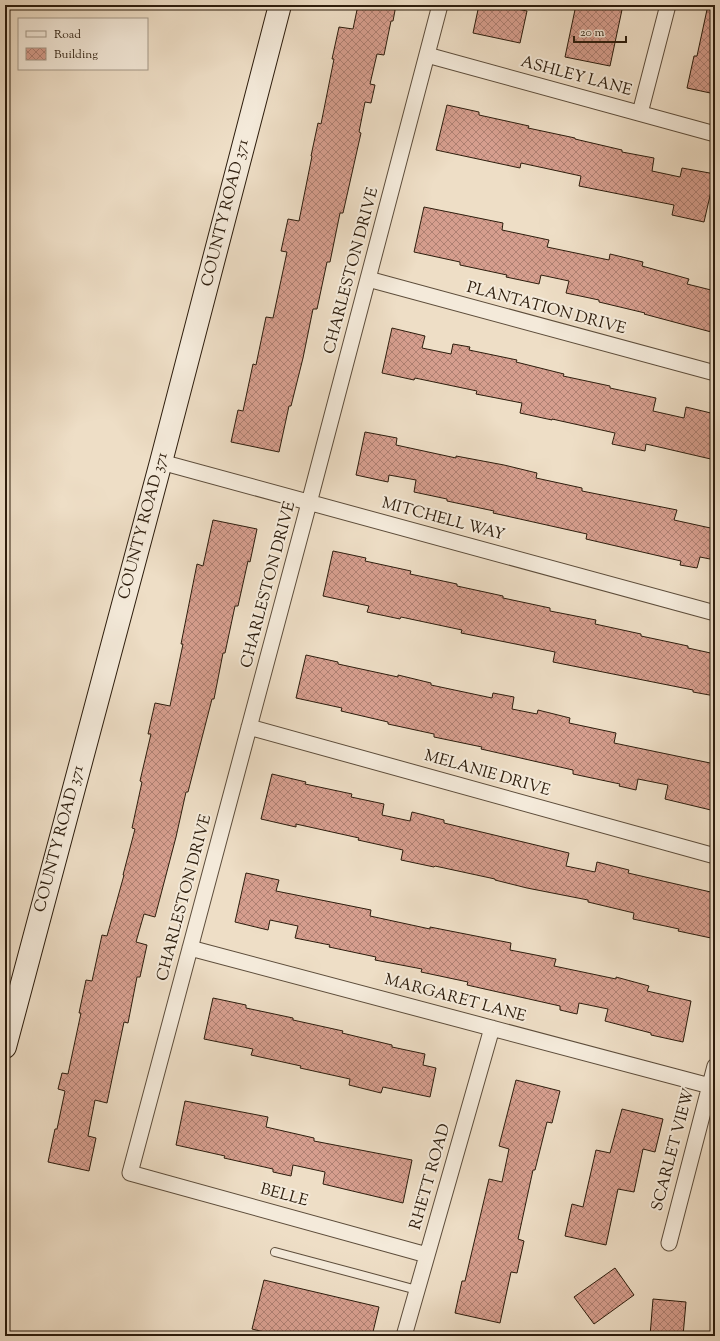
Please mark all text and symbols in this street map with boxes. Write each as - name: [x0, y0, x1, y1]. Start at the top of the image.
- legend: [18, 18, 148, 70]
- scale bar: [574, 18, 626, 44]
- text: 20 m: [580, 24, 605, 42]
- text: Road: [54, 26, 81, 44]
- text: Building: [54, 46, 98, 64]
- street label: ASHLEY LANE: [518, 51, 634, 103]
- street label: COUNTY ROAD 371: [197, 136, 256, 289]
- street label: CHARLESTON DRIVE: [319, 185, 385, 357]
- street label: PLANTATION DRIVE: [464, 277, 628, 341]
- street label: COUNTY ROAD 371: [113, 449, 175, 602]
- street label: MITCHELL WAY: [379, 492, 508, 548]
- street label: CHARLESTON DRIVE: [236, 499, 302, 671]
- street label: MELANIE DRIVE: [421, 745, 553, 803]
- street label: COUNTY ROAD 371: [29, 762, 91, 915]
- street label: CHARLESTON DRIVE: [152, 812, 218, 984]
- street label: MARGARET LANE: [382, 969, 529, 1029]
- street label: SCARLET VIEW: [647, 1086, 701, 1214]
- street label: RHETT ROAD: [405, 1121, 457, 1233]
- street label: BELLE: [257, 1179, 311, 1213]

